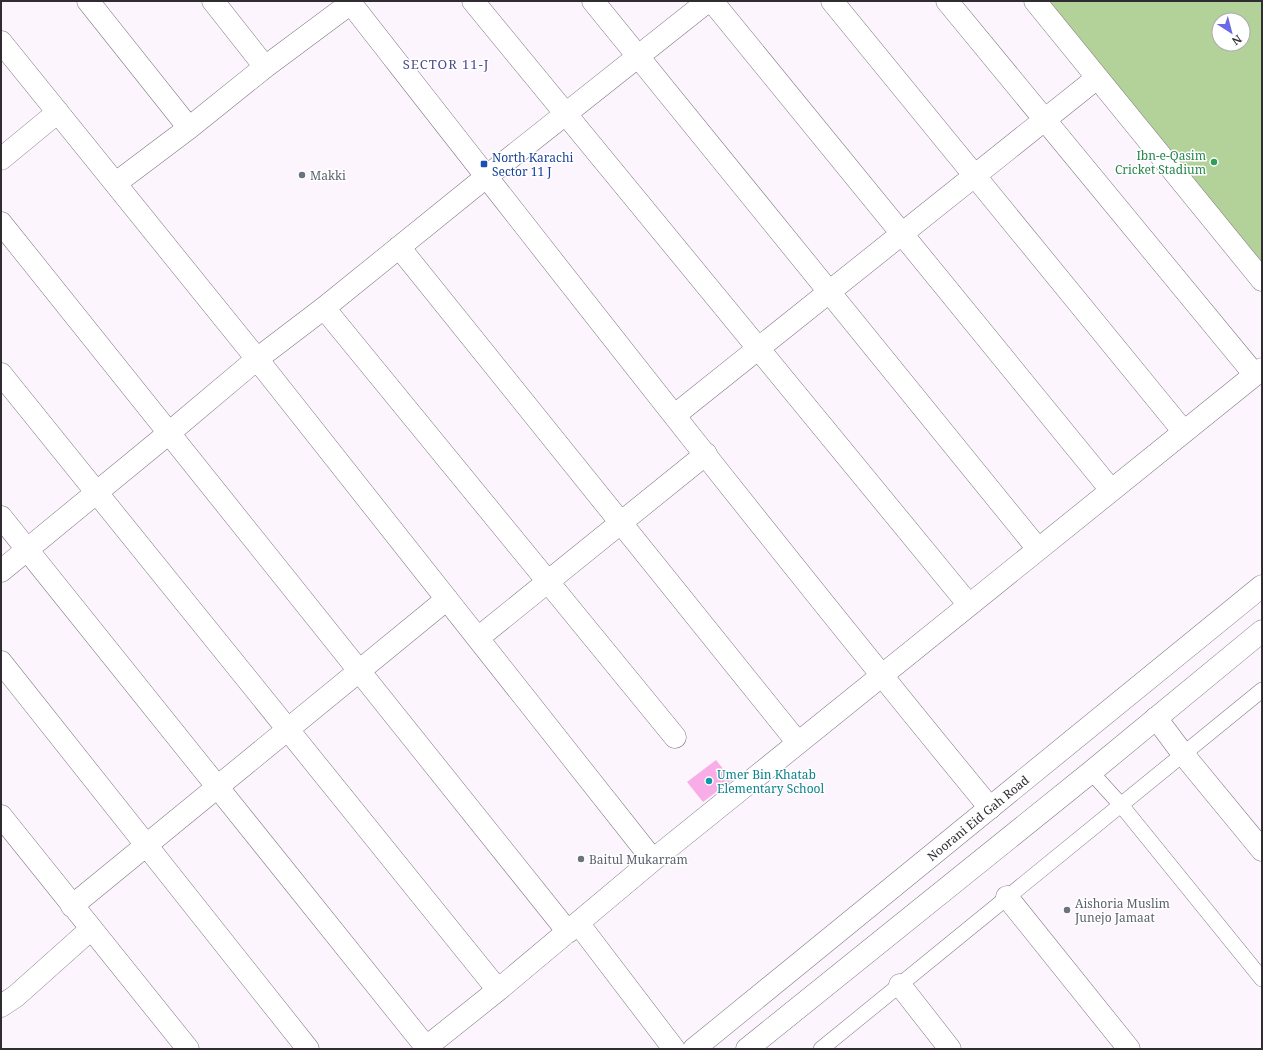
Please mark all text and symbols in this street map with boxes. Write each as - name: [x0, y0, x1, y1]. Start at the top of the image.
- north arrow: [1211, 12, 1251, 52]
- text: N: [1229, 32, 1245, 49]
- district label: SECTOR 11-J: [403, 55, 489, 73]
- place label: Ibn-e-Qasim Cricket Stadium: [1115, 147, 1206, 178]
- place label: North Karachi Sector 11 J: [492, 149, 574, 180]
- marker: Ibn-e-Qasim Cricket Stadium: [1209, 157, 1219, 167]
- marker: North Karachi Sector 11 J: [479, 159, 489, 169]
- place label: Makki: [310, 167, 346, 184]
- marker: Makki: [297, 170, 307, 180]
- place label: Umer Bin Khatab Elementary School: [717, 766, 825, 797]
- street label: Noorani Eid Gah Road: [923, 771, 1033, 864]
- marker: Umer Bin Khatab Elementary School: [704, 776, 714, 786]
- place label: Baitul Mukarram: [589, 851, 688, 868]
- marker: Baitul Mukarram: [576, 854, 586, 864]
- place label: Aishoria Muslim Junejo Jamaat: [1074, 895, 1170, 926]
- marker: Aishoria Muslim Junejo Jamaat: [1062, 905, 1072, 915]

